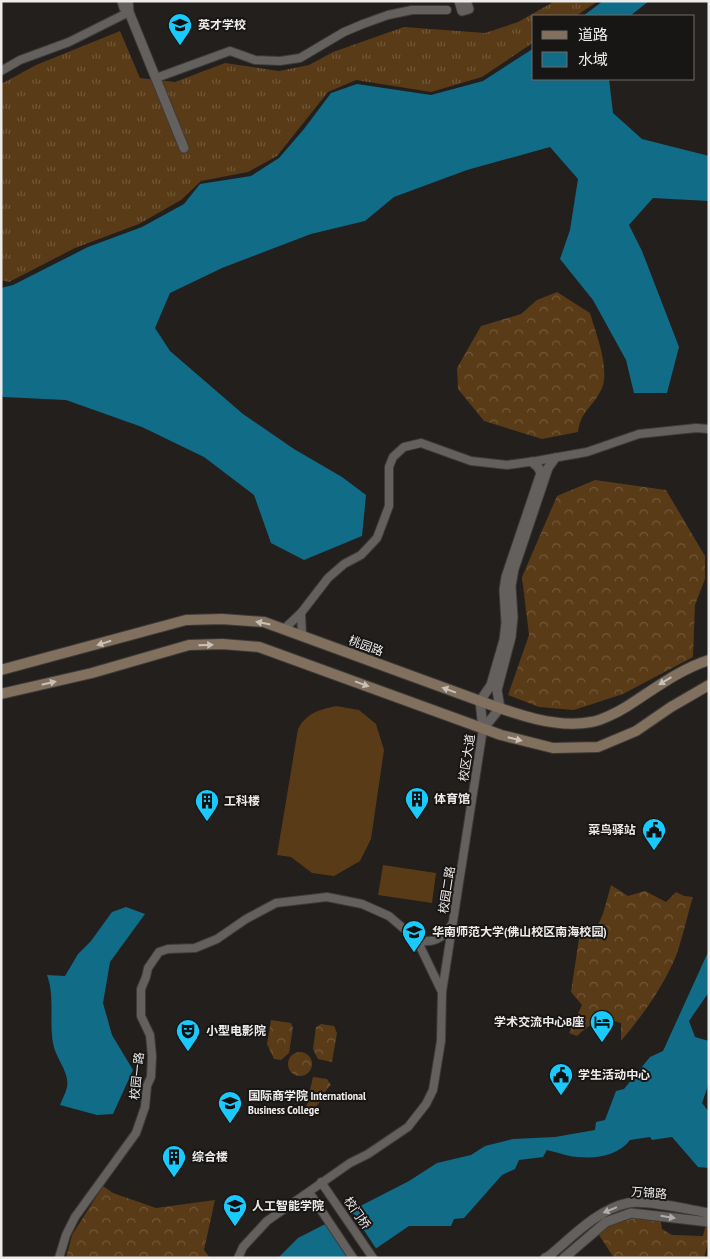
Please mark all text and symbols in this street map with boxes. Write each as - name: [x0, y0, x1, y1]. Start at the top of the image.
- school or university icon: 英才学校: [167, 12, 193, 46]
- legend: [532, 15, 695, 80]
- place label: 英才学校: [198, 17, 246, 32]
- text: 道路: [578, 25, 608, 44]
- text: 水域: [578, 50, 608, 69]
- one-way arrow: [255, 618, 271, 626]
- street label: 桃园路: [347, 632, 386, 659]
- one-way arrow: [97, 639, 112, 647]
- one-way arrow: [198, 641, 214, 649]
- one-way arrow: [659, 677, 672, 686]
- one-way arrow: [41, 679, 56, 687]
- one-way arrow: [355, 680, 370, 688]
- one-way arrow: [441, 686, 456, 694]
- street label: 校区大道: [455, 733, 478, 783]
- one-way arrow: [507, 735, 522, 743]
- building icon: 体育馆: [404, 786, 430, 820]
- building icon: 工科楼: [194, 788, 220, 822]
- place label: 体育馆: [434, 791, 470, 806]
- place label: 工科楼: [224, 793, 260, 808]
- public building icon: 菜鸟驿站: [641, 817, 667, 851]
- place label: 菜鸟驿站: [588, 822, 636, 837]
- street label: 校园二路: [435, 865, 458, 915]
- school or university icon: 华南师范大学(佛山校区南海校园): [401, 919, 427, 953]
- place label: 华南师范大学(佛山校区南海校园): [432, 924, 607, 939]
- hotel icon: 学术交流中心B座: [589, 1009, 615, 1043]
- place label: 学术交流中心B座: [494, 1014, 584, 1029]
- theatre icon: 小型电影院: [175, 1018, 201, 1052]
- place label: 小型电影院: [206, 1023, 266, 1038]
- street label: 校园一路: [127, 1051, 146, 1101]
- public building icon: 学生活动中心: [548, 1062, 574, 1096]
- place label: 学生活动中心: [578, 1067, 650, 1082]
- place label: 国际商学院 International Business College: [248, 1088, 366, 1117]
- school or university icon: 国际商学院 International Business College: [217, 1090, 243, 1124]
- building icon: 综合楼: [161, 1144, 187, 1178]
- place label: 综合楼: [192, 1149, 228, 1164]
- street label: 万锦路: [631, 1184, 668, 1201]
- school or university icon: 人工智能学院: [222, 1193, 248, 1227]
- street label: 校门桥: [341, 1194, 374, 1232]
- place label: 人工智能学院: [252, 1198, 324, 1213]
- one-way arrow: [602, 1206, 617, 1214]
- one-way arrow: [660, 1213, 676, 1221]

